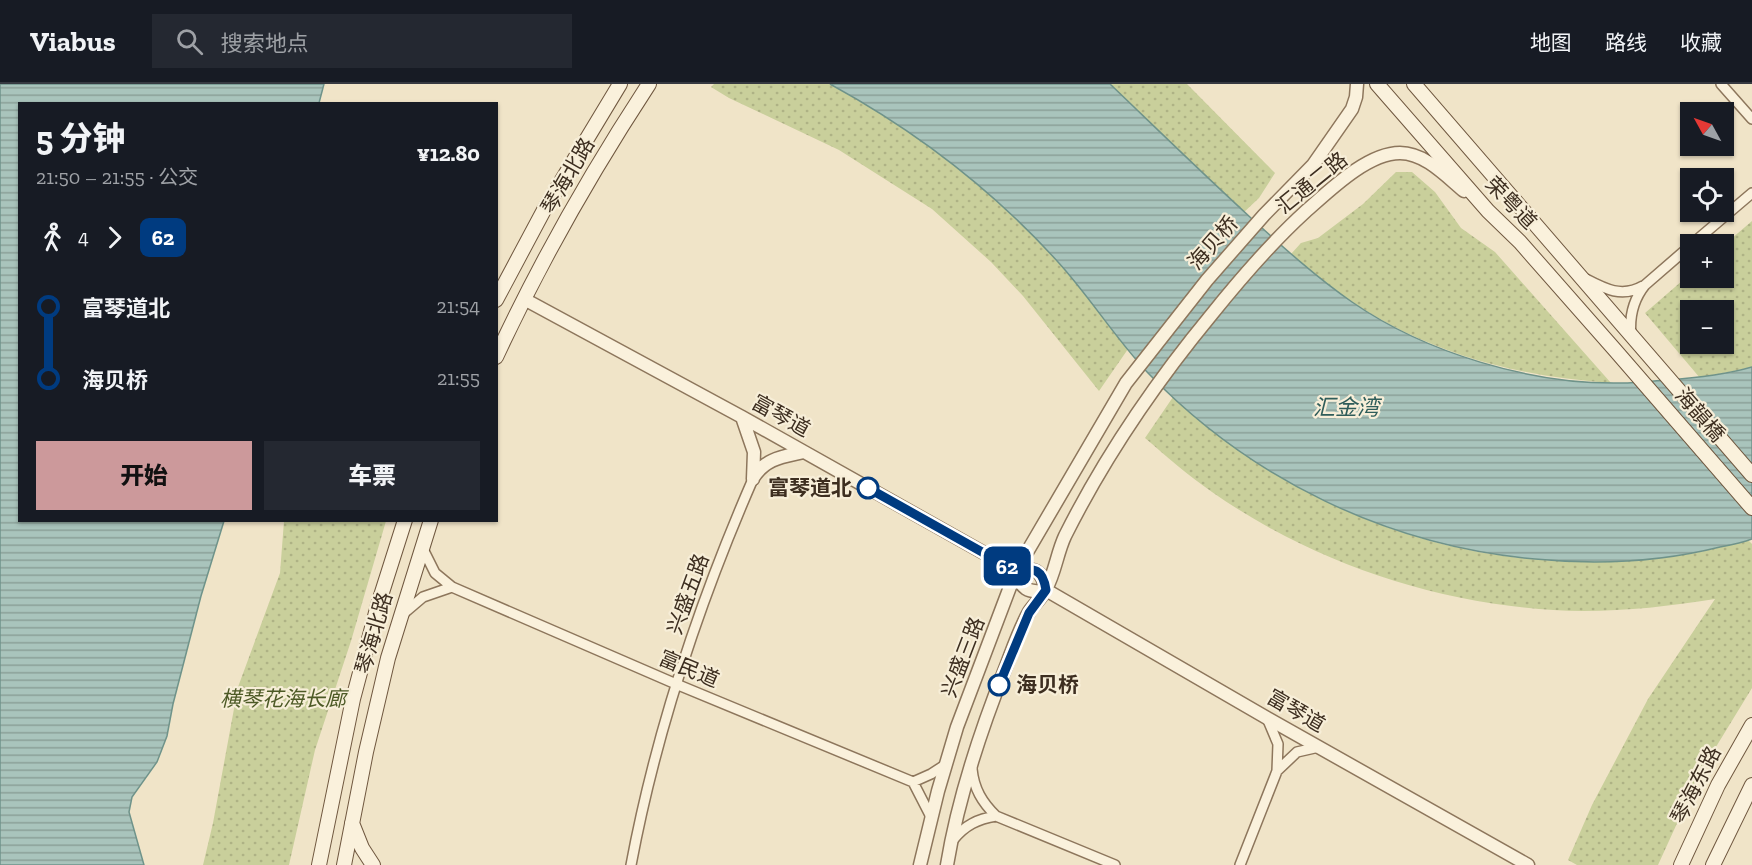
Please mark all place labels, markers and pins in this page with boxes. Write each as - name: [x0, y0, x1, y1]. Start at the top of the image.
- place label: 富琴道北: [768, 475, 852, 500]
- marker: 富琴道北: [857, 477, 879, 499]
- place label: 海贝桥: [1016, 672, 1079, 697]
- marker: 海贝桥: [988, 674, 1010, 696]

